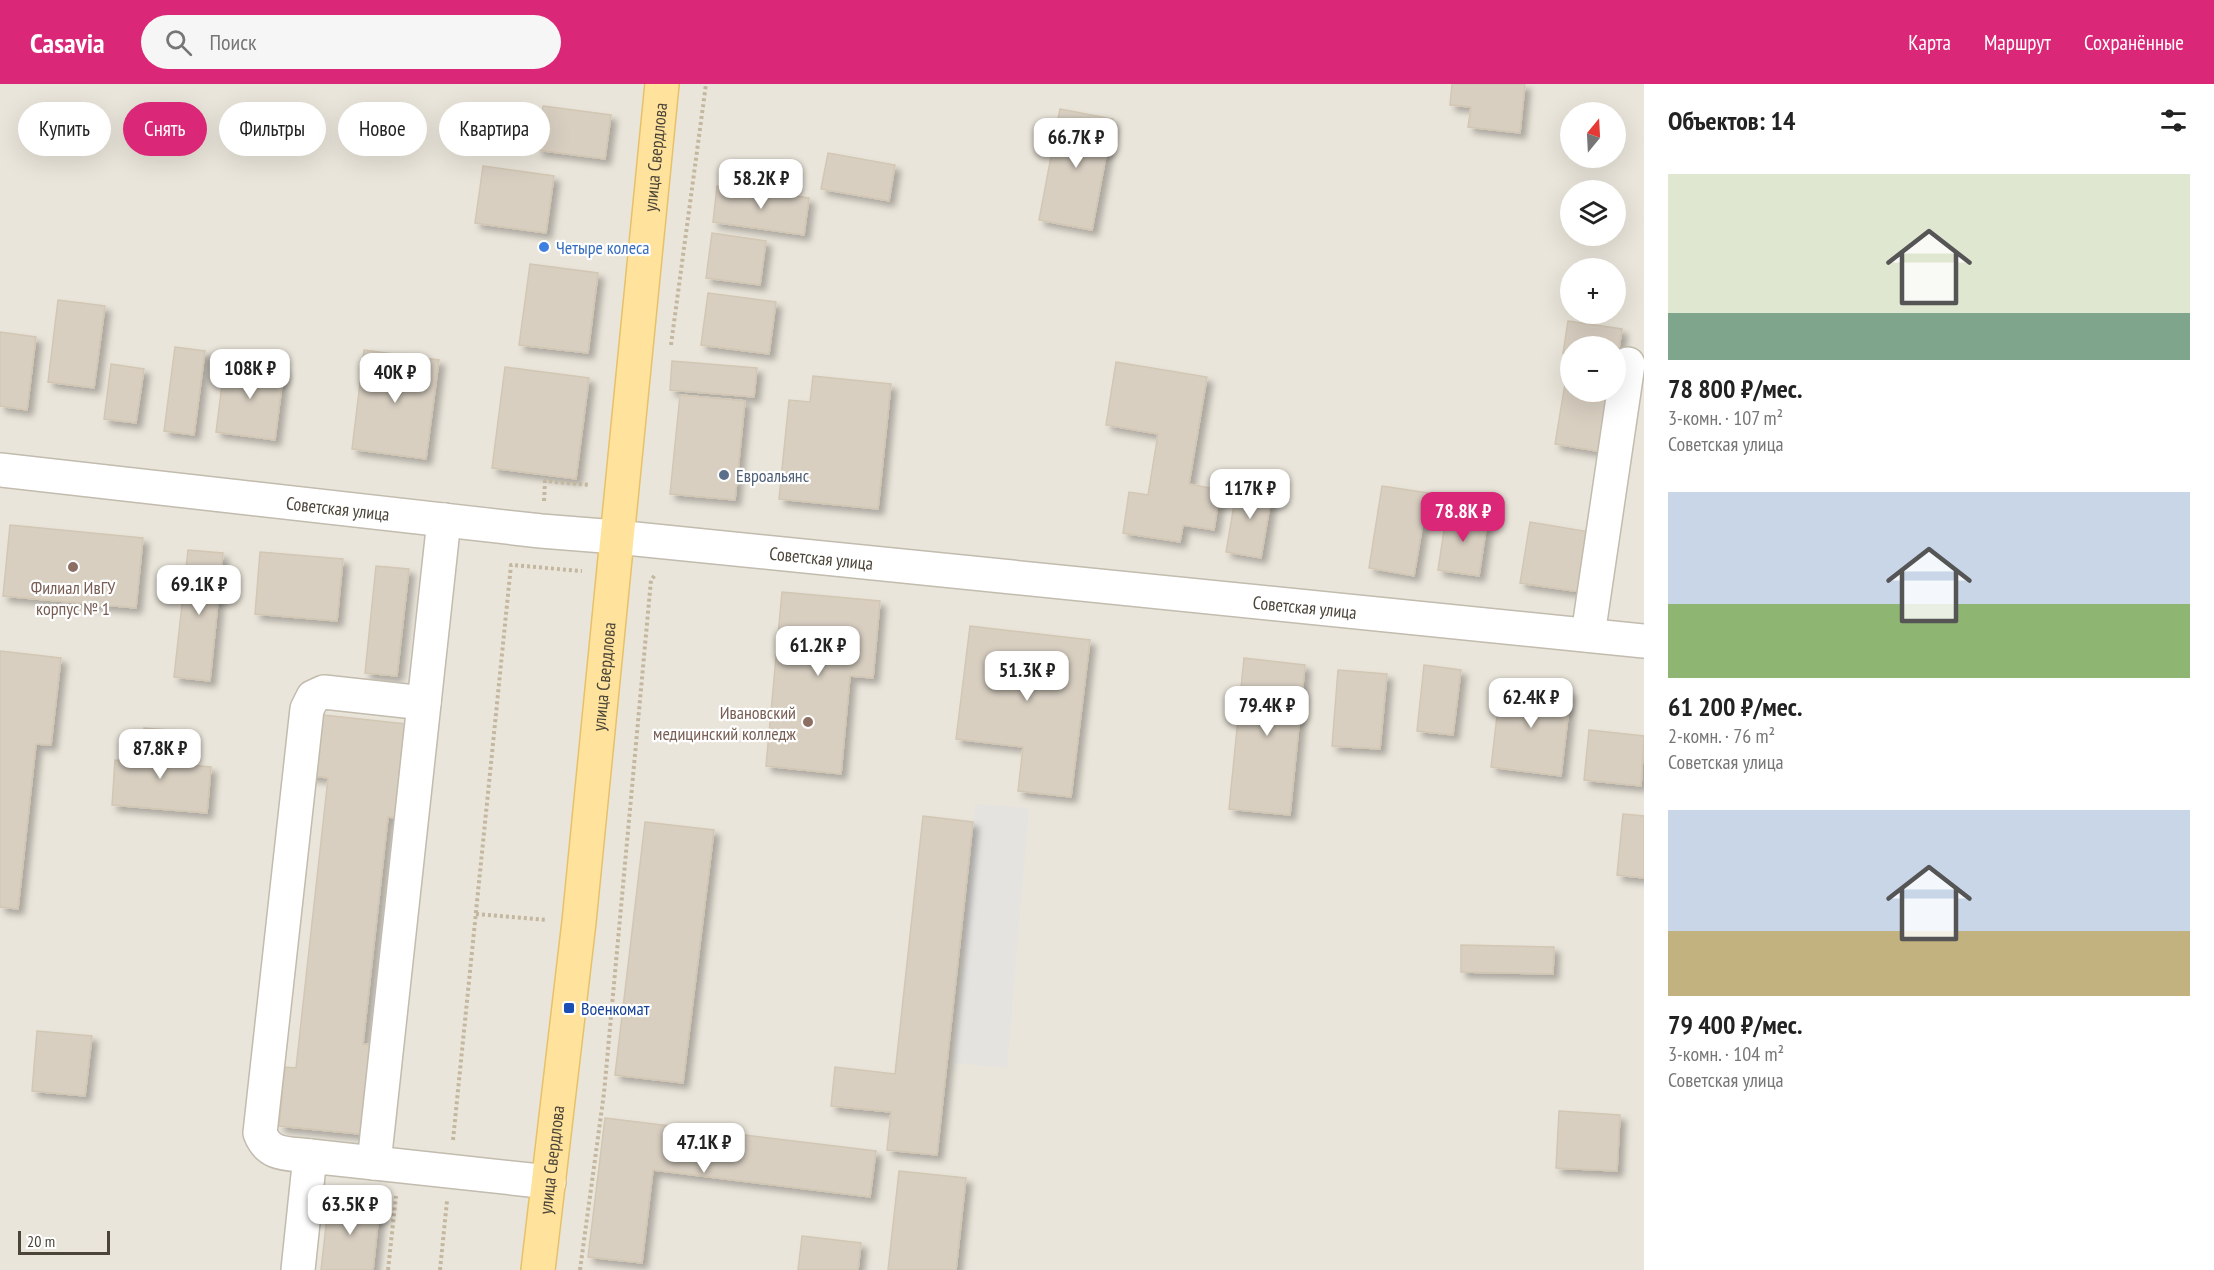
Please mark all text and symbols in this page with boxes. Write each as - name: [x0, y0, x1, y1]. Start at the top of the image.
- search box: [141, 15, 561, 69]
- text: Casavia: [30, 24, 105, 61]
- icon: search: [162, 26, 195, 59]
- text: Поиск: [210, 28, 257, 56]
- text: Карта: [1908, 29, 1951, 56]
- text: Маршрут: [1984, 29, 2051, 56]
- text: Сохранённые: [2084, 29, 2184, 56]
- chip: Купить: [18, 102, 111, 156]
- chip: Снять: [123, 102, 207, 156]
- chip: Фильтры: [219, 102, 326, 156]
- chip: Новое: [338, 102, 427, 156]
- chip: Квартира: [439, 102, 550, 156]
- street label: улица Свердлова: [638, 102, 672, 213]
- north arrow: [1560, 102, 1626, 168]
- map controls: [1560, 102, 1626, 402]
- text: Объектов: 14: [1668, 104, 1795, 137]
- icon: filters: [2157, 104, 2190, 137]
- pin: 66.7K ₽: [1021, 118, 1131, 169]
- text: 66.7K ₽: [1048, 124, 1104, 150]
- pin: 58.2K ₽: [706, 159, 816, 210]
- text: 58.2K ₽: [733, 165, 789, 191]
- button: layers: [1560, 180, 1626, 246]
- icon: home: [1875, 213, 1983, 321]
- place label: Четыре колеса: [556, 236, 650, 259]
- marker: Четыре колеса: [537, 240, 551, 254]
- button: +: [1560, 258, 1626, 324]
- button: −: [1560, 336, 1626, 402]
- pin: 108K ₽: [201, 349, 299, 400]
- pin: 40K ₽: [353, 353, 437, 404]
- text: 108K ₽: [224, 355, 276, 381]
- text: 40K ₽: [374, 359, 416, 385]
- text: 78 800 ₽/мес.: [1668, 372, 1802, 405]
- text: 3-комн. · 107 m²: [1668, 405, 1783, 431]
- text: Советская улица: [1668, 431, 1783, 457]
- place label: Евроальянс: [736, 464, 810, 487]
- marker: Евроальянс: [717, 468, 731, 482]
- pin: 117K ₽: [1201, 469, 1299, 520]
- text: 117K ₽: [1224, 475, 1276, 501]
- street label: Советская улица: [285, 491, 391, 525]
- pin: 78.8K ₽: [1408, 492, 1518, 543]
- text: 78.8K ₽: [1435, 498, 1491, 524]
- icon: home: [1875, 531, 1983, 639]
- street label: Советская улица: [768, 541, 874, 574]
- marker: Филиал ИвГУ корпус № 1: [66, 560, 80, 574]
- pin: 69.1K ₽: [144, 565, 254, 616]
- text: 69.1K ₽: [171, 571, 227, 597]
- place label: Филиал ИвГУ корпус № 1: [31, 576, 116, 620]
- street label: Советская улица: [1252, 590, 1358, 623]
- street label: улица Свердлова: [586, 621, 620, 732]
- pin: 61.2K ₽: [763, 626, 873, 677]
- text: 61.2K ₽: [790, 632, 846, 658]
- pin: 51.3K ₽: [972, 651, 1082, 702]
- text: 51.3K ₽: [999, 657, 1055, 683]
- pin: 62.4K ₽: [1476, 678, 1586, 729]
- text: 62.4K ₽: [1503, 684, 1559, 710]
- pin: 79.4K ₽: [1212, 686, 1322, 737]
- text: 61 200 ₽/мес.: [1668, 690, 1802, 723]
- text: 79.4K ₽: [1239, 692, 1295, 718]
- place label: Ивановский медицинский колледж: [653, 701, 796, 745]
- marker: Ивановский медицинский колледж: [801, 715, 815, 729]
- text: 2-комн. · 76 m²: [1668, 723, 1775, 749]
- pin: 87.8K ₽: [105, 729, 215, 780]
- text: 87.8K ₽: [133, 735, 187, 761]
- text: Советская улица: [1668, 749, 1783, 775]
- icon: home: [1875, 849, 1983, 957]
- place label: Военкомат: [581, 997, 650, 1020]
- marker: Военкомат: [562, 1001, 576, 1015]
- text: 79 400 ₽/мес.: [1668, 1008, 1802, 1041]
- text: 3-комн. · 104 m²: [1668, 1041, 1784, 1067]
- text: Советская улица: [1668, 1067, 1783, 1093]
- street label: улица Свердлова: [533, 1104, 569, 1215]
- pin: 47.1K ₽: [649, 1123, 759, 1174]
- text: 47.1K ₽: [677, 1129, 731, 1155]
- pin: 63.5K ₽: [295, 1185, 405, 1236]
- text: 63.5K ₽: [322, 1191, 378, 1217]
- scale bar: [18, 1228, 110, 1256]
- text: 20 m: [27, 1231, 55, 1251]

